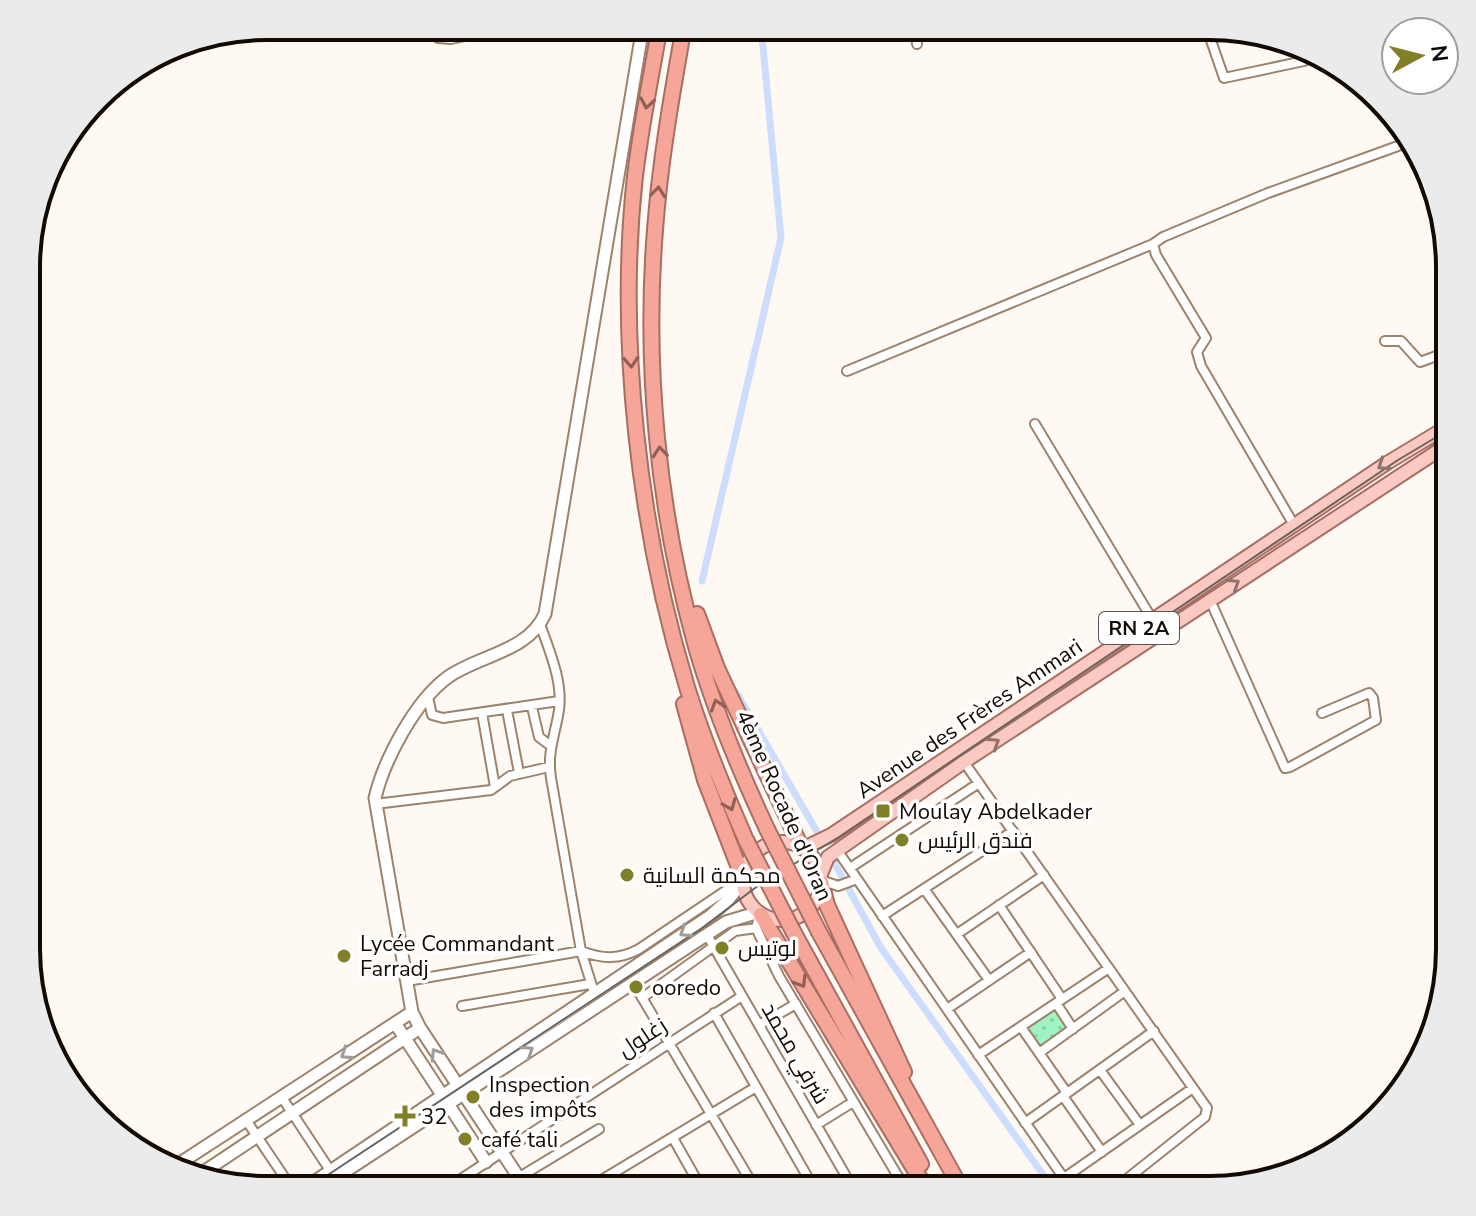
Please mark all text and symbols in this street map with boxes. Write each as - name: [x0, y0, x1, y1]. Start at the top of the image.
- north arrow: [1380, 16, 1460, 96]
- text: N: [1423, 44, 1455, 64]
- one-way arrow: [639, 96, 656, 110]
- one-way arrow: [649, 185, 666, 198]
- one-way arrow: [622, 356, 639, 369]
- one-way arrow: [651, 445, 668, 458]
- one-way arrow: [1378, 456, 1392, 471]
- one-way arrow: [1226, 579, 1240, 594]
- road number: RN 2A: [1099, 612, 1179, 644]
- street label: Avenue des Frères Ammari: [851, 632, 1088, 806]
- one-way arrow: [710, 698, 726, 712]
- street label: 4ème Rocade d'Oran: [728, 705, 840, 906]
- one-way arrow: [985, 737, 999, 752]
- one-way arrow: [721, 797, 737, 811]
- place label: Moulay Abdelkader: [899, 797, 1092, 827]
- marker: Moulay Abdelkader: [874, 802, 892, 820]
- place label: فندق الرئيس: [918, 826, 1033, 856]
- marker: فندق الرئيس: [893, 831, 911, 849]
- place label: محكمة السانية: [643, 861, 781, 891]
- marker: محكمة السانية: [618, 866, 636, 884]
- one-way arrow: [680, 923, 694, 938]
- place label: Lycée Commandant Farradj: [360, 929, 554, 984]
- place label: لوتيس: [738, 934, 797, 964]
- marker: لوتيس: [713, 939, 731, 957]
- marker: Lycée Commandant Farradj: [335, 947, 353, 965]
- place label: ooredo: [652, 973, 721, 1003]
- one-way arrow: [791, 973, 807, 988]
- marker: ooredo: [627, 978, 645, 996]
- street label: شرفي محمد: [753, 997, 836, 1110]
- street label: زغلول: [612, 1011, 673, 1065]
- one-way arrow: [340, 1045, 355, 1060]
- one-way arrow: [519, 1046, 534, 1061]
- one-way arrow: [431, 1048, 446, 1062]
- place label: Inspection des impôts: [489, 1070, 597, 1125]
- marker: Inspection des impôts: [464, 1088, 482, 1106]
- place label: 32: [421, 1102, 447, 1132]
- marker: 32: [396, 1107, 414, 1125]
- place label: café tali: [481, 1125, 558, 1155]
- marker: café tali: [456, 1130, 474, 1148]

